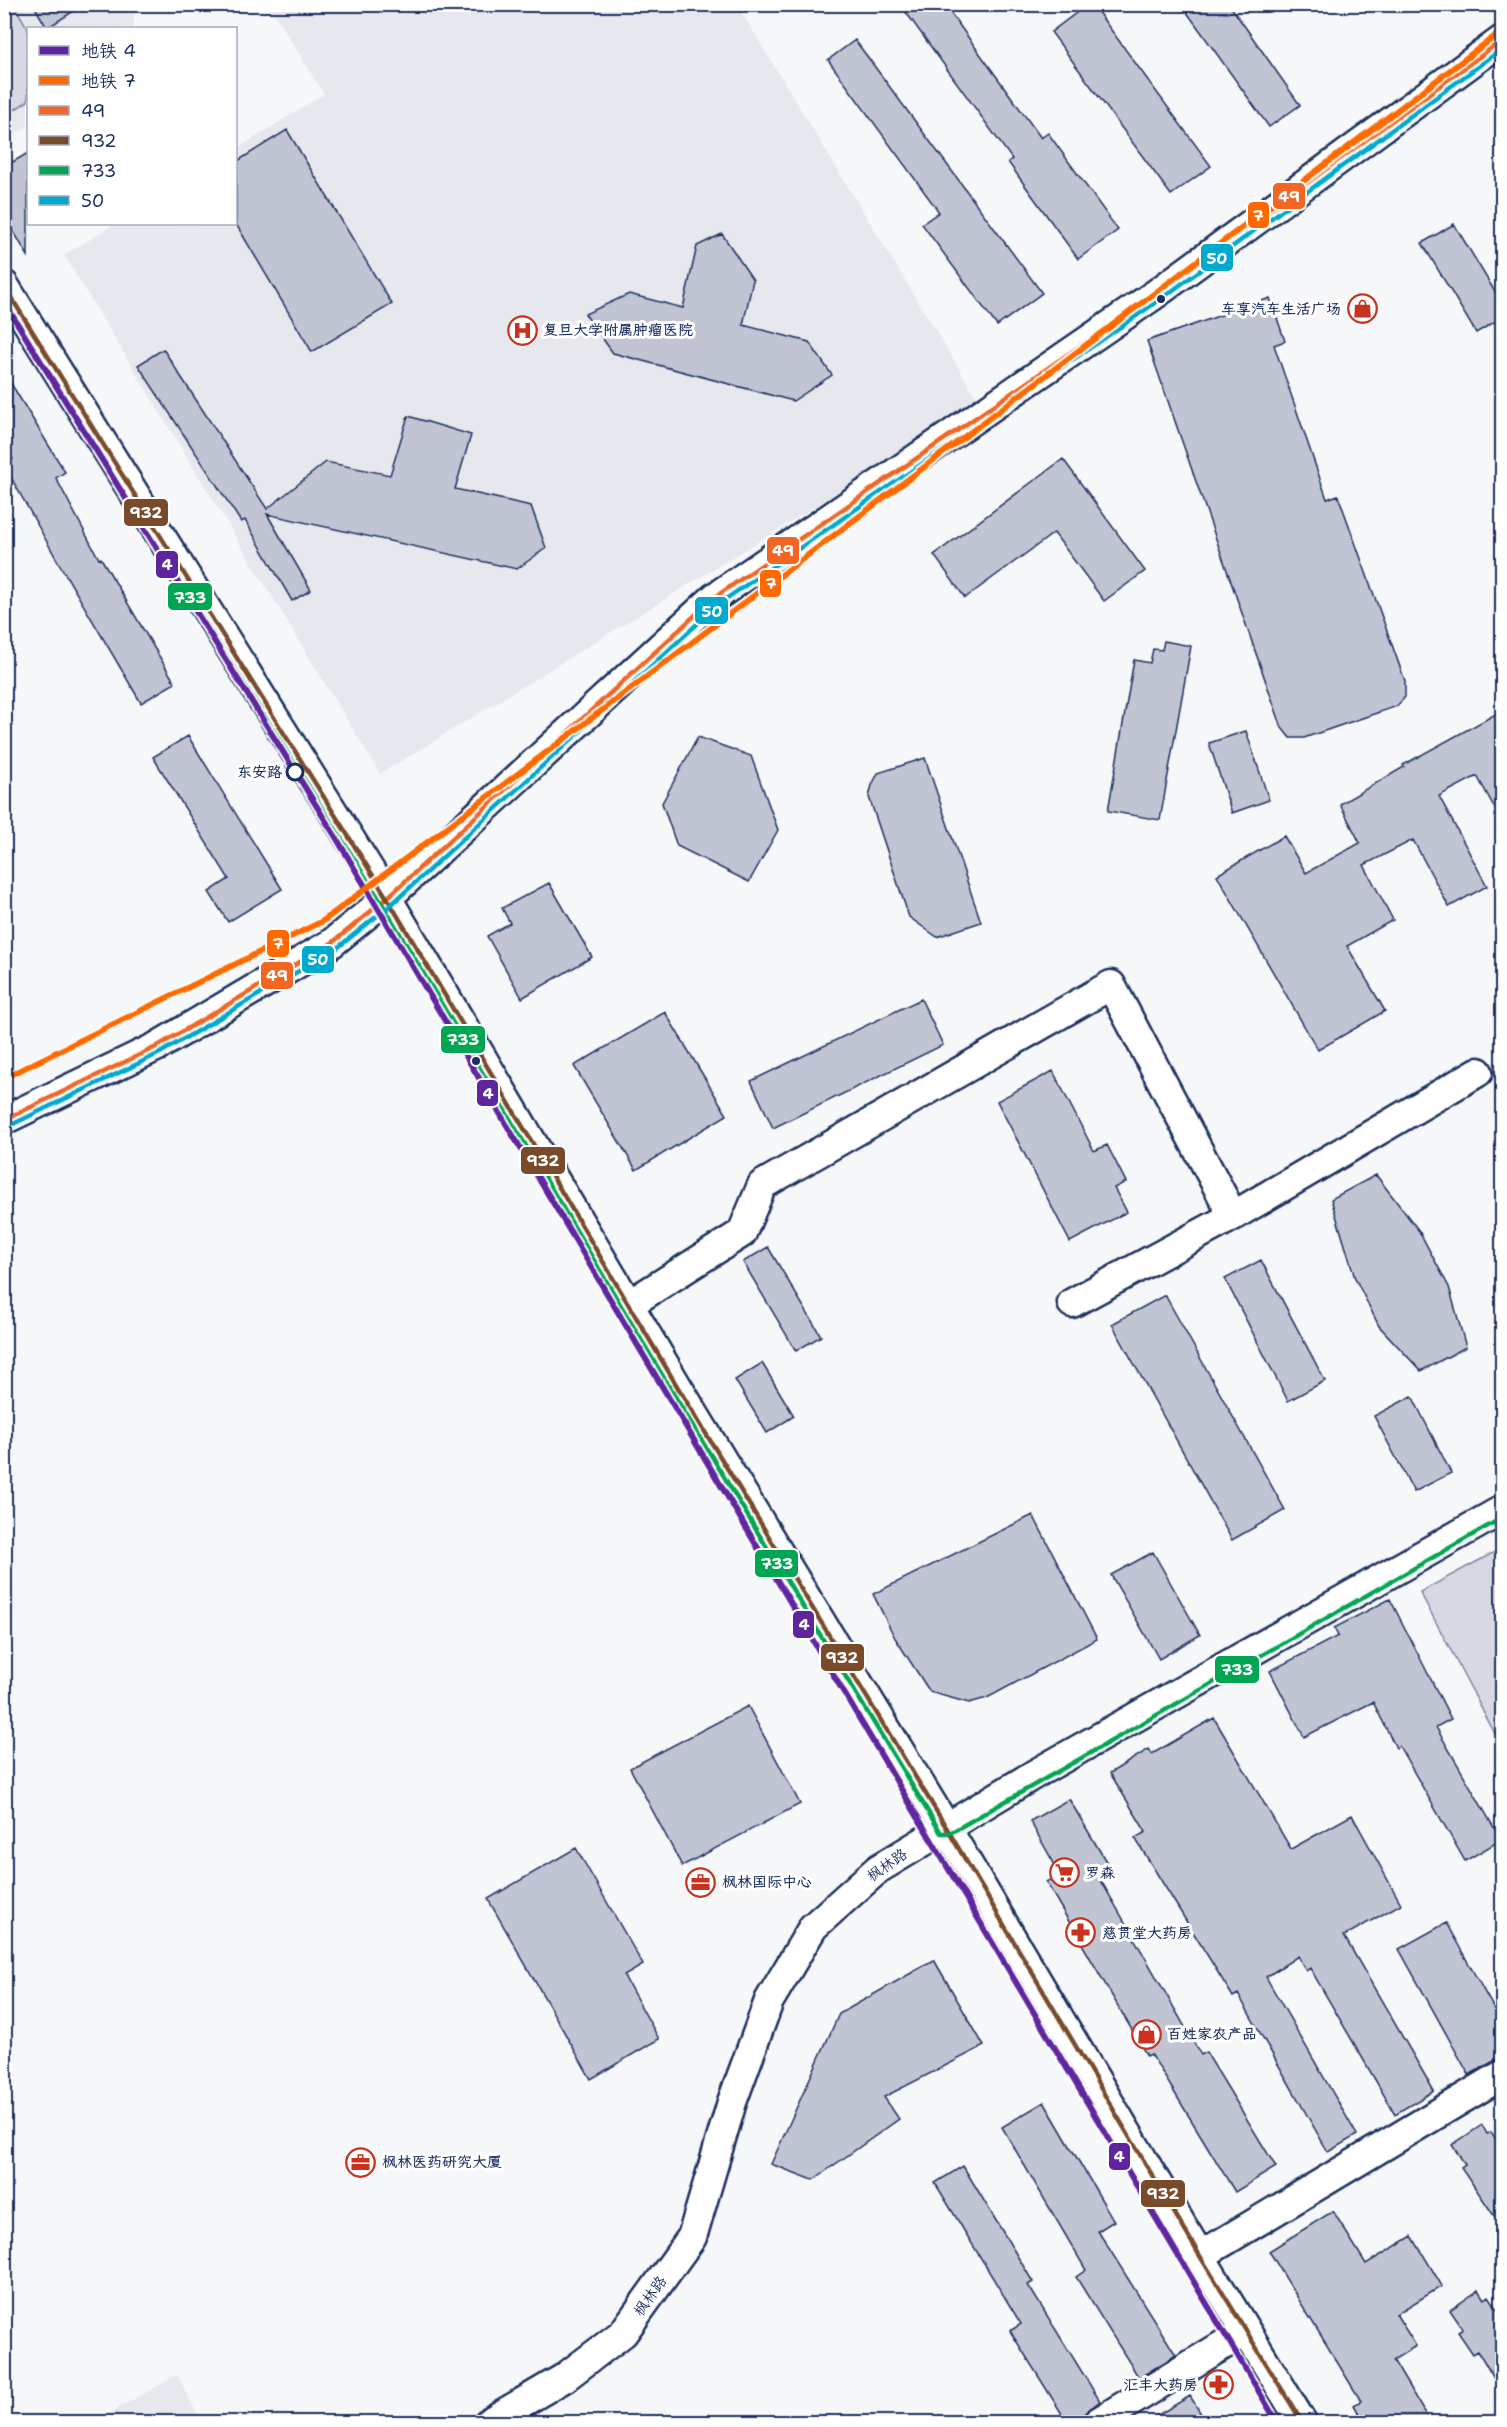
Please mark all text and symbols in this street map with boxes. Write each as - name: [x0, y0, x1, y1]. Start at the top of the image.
- legend: [27, 27, 237, 225]
- text: 地铁 4: [81, 39, 136, 63]
- text: 地铁 7: [81, 69, 136, 93]
- text: 49: [81, 99, 105, 123]
- text: 932: [81, 129, 117, 153]
- text: 733: [81, 159, 116, 183]
- line badge: 49: [1272, 182, 1306, 210]
- text: 49: [1278, 186, 1300, 207]
- text: 50: [81, 189, 104, 213]
- line badge: 7: [1247, 201, 1270, 229]
- text: 7: [1252, 205, 1264, 226]
- line badge: 50: [1200, 243, 1234, 272]
- text: 50: [1206, 248, 1228, 269]
- unlabelled marker: [1155, 293, 1167, 305]
- shop icon: 车享汽车生活广场: [1346, 293, 1378, 325]
- place label: 车享汽车生活广场: [1221, 299, 1341, 319]
- hospital icon: 复旦大学附属肿瘤医院: [506, 314, 538, 346]
- place label: 复旦大学附属肿瘤医院: [543, 320, 693, 340]
- line badge: 932: [123, 498, 169, 527]
- text: 932: [130, 502, 162, 523]
- line badge: 49: [766, 536, 800, 565]
- text: 49: [772, 540, 794, 561]
- line badge: 4: [155, 550, 179, 579]
- text: 4: [161, 554, 173, 575]
- line badge: 7: [759, 569, 782, 598]
- text: 7: [765, 573, 777, 594]
- line badge: 733: [167, 582, 213, 611]
- text: 733: [174, 587, 206, 608]
- line badge: 50: [694, 596, 729, 625]
- text: 50: [701, 601, 723, 622]
- place label: 东安路: [237, 762, 282, 782]
- marker: 东安路: [286, 763, 304, 781]
- line badge: 7: [266, 929, 290, 958]
- text: 7: [272, 933, 284, 954]
- line badge: 50: [301, 945, 335, 974]
- text: 50: [307, 949, 329, 970]
- line badge: 49: [260, 961, 294, 990]
- text: 49: [266, 965, 288, 986]
- line badge: 733: [440, 1025, 486, 1054]
- text: 733: [447, 1029, 479, 1050]
- unlabelled marker: [470, 1055, 482, 1067]
- line badge: 4: [476, 1079, 499, 1107]
- text: 4: [482, 1083, 494, 1104]
- line badge: 932: [520, 1146, 566, 1175]
- text: 932: [527, 1150, 559, 1171]
- line badge: 733: [754, 1549, 799, 1578]
- text: 733: [761, 1553, 793, 1574]
- line badge: 4: [792, 1610, 815, 1639]
- text: 4: [798, 1614, 810, 1635]
- line badge: 932: [820, 1643, 865, 1672]
- text: 932: [826, 1647, 858, 1668]
- line badge: 733: [1214, 1655, 1260, 1684]
- text: 733: [1221, 1659, 1253, 1680]
- street label: 枫林路: [863, 1844, 911, 1886]
- supermarket icon: 罗森: [1048, 1857, 1080, 1889]
- place label: 罗森: [1085, 1863, 1115, 1883]
- office icon: 枫林国际中心: [685, 1866, 717, 1898]
- place label: 枫林国际中心: [722, 1872, 812, 1892]
- pharmacy icon: 慈贯堂大药房: [1065, 1917, 1097, 1949]
- place label: 慈贯堂大药房: [1102, 1923, 1192, 1943]
- shop icon: 百姓家农产品: [1130, 2018, 1162, 2050]
- place label: 百姓家农产品: [1167, 2024, 1257, 2044]
- line badge: 4: [1108, 2142, 1131, 2171]
- office icon: 枫林医药研究大厦: [345, 2146, 377, 2178]
- text: 4: [1113, 2146, 1125, 2167]
- place label: 枫林医药研究大厦: [382, 2152, 502, 2172]
- line badge: 932: [1140, 2179, 1186, 2208]
- text: 932: [1147, 2183, 1179, 2204]
- street label: 枫林路: [629, 2272, 671, 2320]
- pharmacy icon: 汇丰大药房: [1203, 2369, 1235, 2401]
- place label: 汇丰大药房: [1123, 2375, 1198, 2395]

